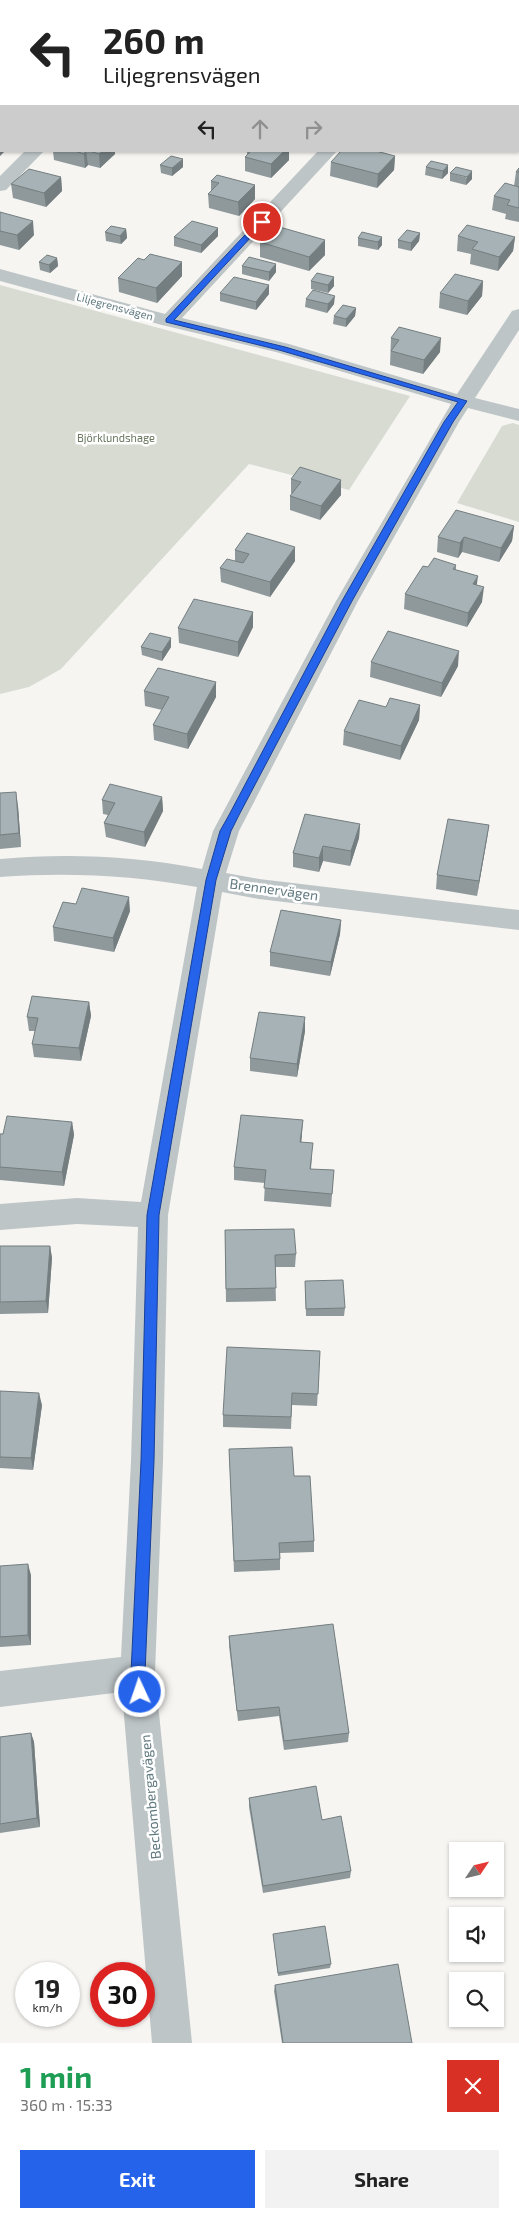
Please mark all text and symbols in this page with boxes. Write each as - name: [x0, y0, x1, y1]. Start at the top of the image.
- text: 260 m: [103, 19, 204, 61]
- icon: left: [20, 20, 85, 85]
- text: Liljegrensvägen: [103, 61, 261, 87]
- icon: left: [193, 115, 221, 143]
- icon: ahead: [246, 115, 274, 143]
- icon: right: [299, 115, 327, 143]
- pin: [241, 201, 283, 243]
- icon: arrive: [248, 208, 276, 236]
- street label: Liljegrensvägen: [75, 290, 155, 323]
- park label: Björklundshage: [77, 431, 155, 445]
- street label: Brennervägen: [229, 874, 319, 904]
- position arrow: [113, 1665, 165, 1717]
- street label: Beckombergavägen: [136, 1734, 164, 1860]
- north arrow: [449, 1842, 504, 1898]
- map controls: [449, 1842, 504, 2027]
- button: sound: [449, 1907, 504, 1962]
- speed limit sign: 30: [90, 1962, 155, 2027]
- button: search: [449, 1972, 504, 2027]
- text: 19: [35, 1973, 60, 2003]
- text: km/h: [33, 2000, 62, 2014]
- text: 1 min: [20, 2058, 92, 2094]
- button: close: [447, 2060, 499, 2112]
- text: 360 m · 15:33: [20, 2095, 113, 2114]
- button: Exit: [20, 2150, 255, 2208]
- button: Share: [265, 2150, 499, 2208]

